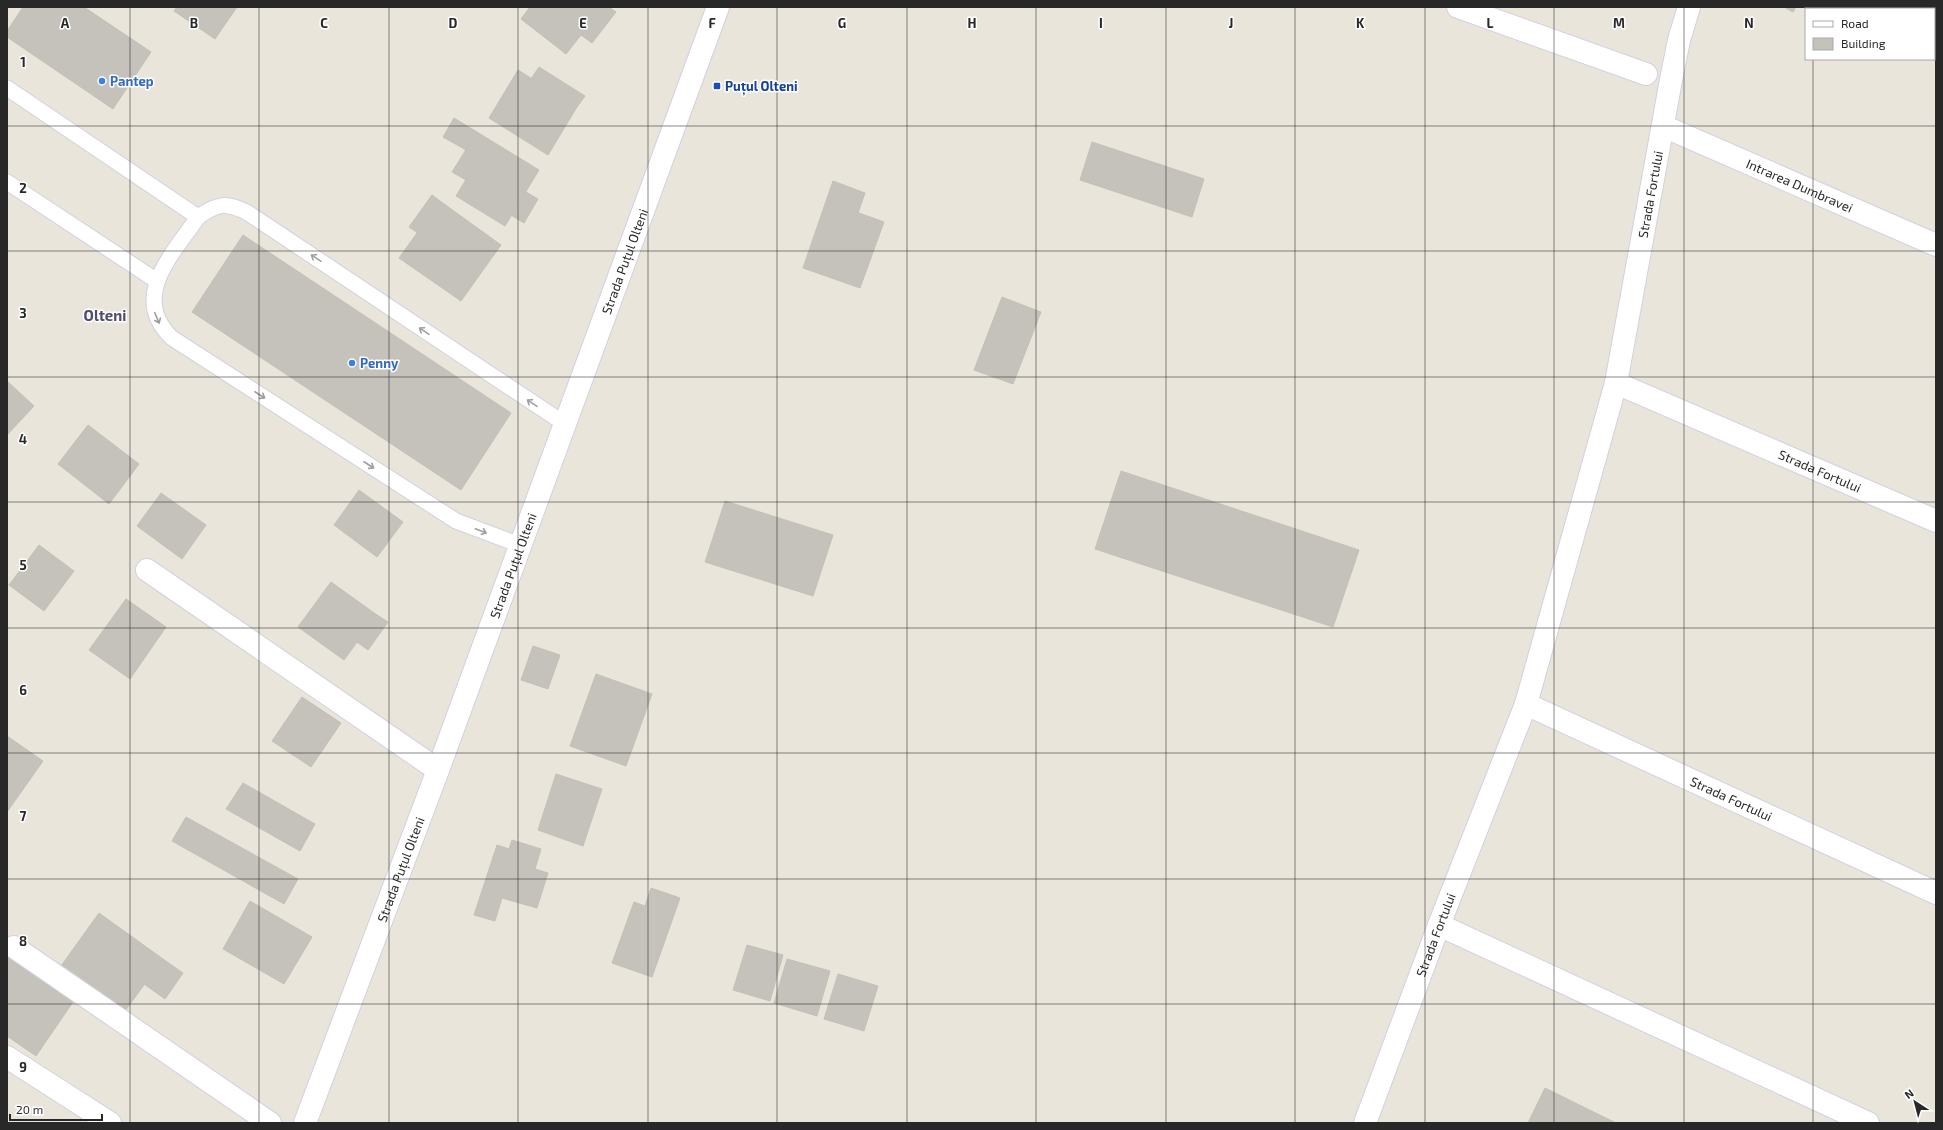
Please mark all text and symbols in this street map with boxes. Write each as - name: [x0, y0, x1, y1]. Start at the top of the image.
- legend: [1805, 8, 1935, 60]
- text: A: [61, 15, 70, 31]
- text: B: [190, 15, 198, 31]
- text: C: [320, 15, 328, 31]
- text: D: [449, 15, 458, 31]
- text: E: [579, 15, 587, 31]
- text: F: [708, 15, 716, 31]
- text: G: [838, 15, 846, 31]
- text: H: [968, 15, 977, 31]
- text: I: [1099, 15, 1103, 31]
- text: J: [1229, 15, 1233, 31]
- text: K: [1356, 15, 1365, 31]
- text: L: [1487, 15, 1494, 31]
- text: M: [1613, 15, 1625, 31]
- text: N: [1744, 15, 1754, 31]
- text: Road: [1841, 16, 1869, 30]
- text: Building: [1841, 36, 1886, 50]
- text: 1: [20, 54, 26, 70]
- place label: Pantep: [110, 73, 154, 89]
- marker: Pantep: [97, 76, 107, 86]
- place label: Puțul Olteni: [725, 78, 798, 96]
- marker: Puțul Olteni: [712, 81, 722, 91]
- street label: Strada Fortului: [1634, 149, 1666, 239]
- street label: Intrarea Dumbravei: [1744, 155, 1855, 216]
- text: 2: [19, 180, 27, 196]
- street label: Strada Puțul Olteni: [598, 206, 651, 316]
- one-way arrow: [310, 254, 321, 262]
- text: 3: [19, 305, 27, 321]
- district label: Olteni: [84, 306, 126, 324]
- one-way arrow: [154, 312, 162, 324]
- one-way arrow: [418, 326, 430, 334]
- place label: Penny: [360, 355, 399, 371]
- marker: Penny: [347, 358, 357, 368]
- one-way arrow: [254, 391, 265, 399]
- one-way arrow: [527, 399, 538, 407]
- text: 4: [19, 431, 27, 447]
- street label: Strada Fortului: [1776, 446, 1864, 496]
- one-way arrow: [363, 462, 375, 470]
- street label: Strada Puțul Olteni: [486, 511, 540, 620]
- one-way arrow: [475, 527, 487, 535]
- text: 5: [19, 557, 27, 573]
- text: 6: [19, 682, 27, 698]
- street label: Strada Fortului: [1688, 773, 1775, 824]
- text: 7: [20, 808, 27, 824]
- street label: Strada Puțul Olteni: [373, 815, 428, 924]
- street label: Strada Fortului: [1412, 891, 1459, 979]
- text: 8: [19, 933, 27, 949]
- text: 9: [19, 1059, 27, 1075]
- north arrow: [1895, 1082, 1935, 1122]
- text: N: [1902, 1086, 1916, 1101]
- scale bar: [10, 1096, 102, 1122]
- text: 20 m: [16, 1102, 43, 1116]

